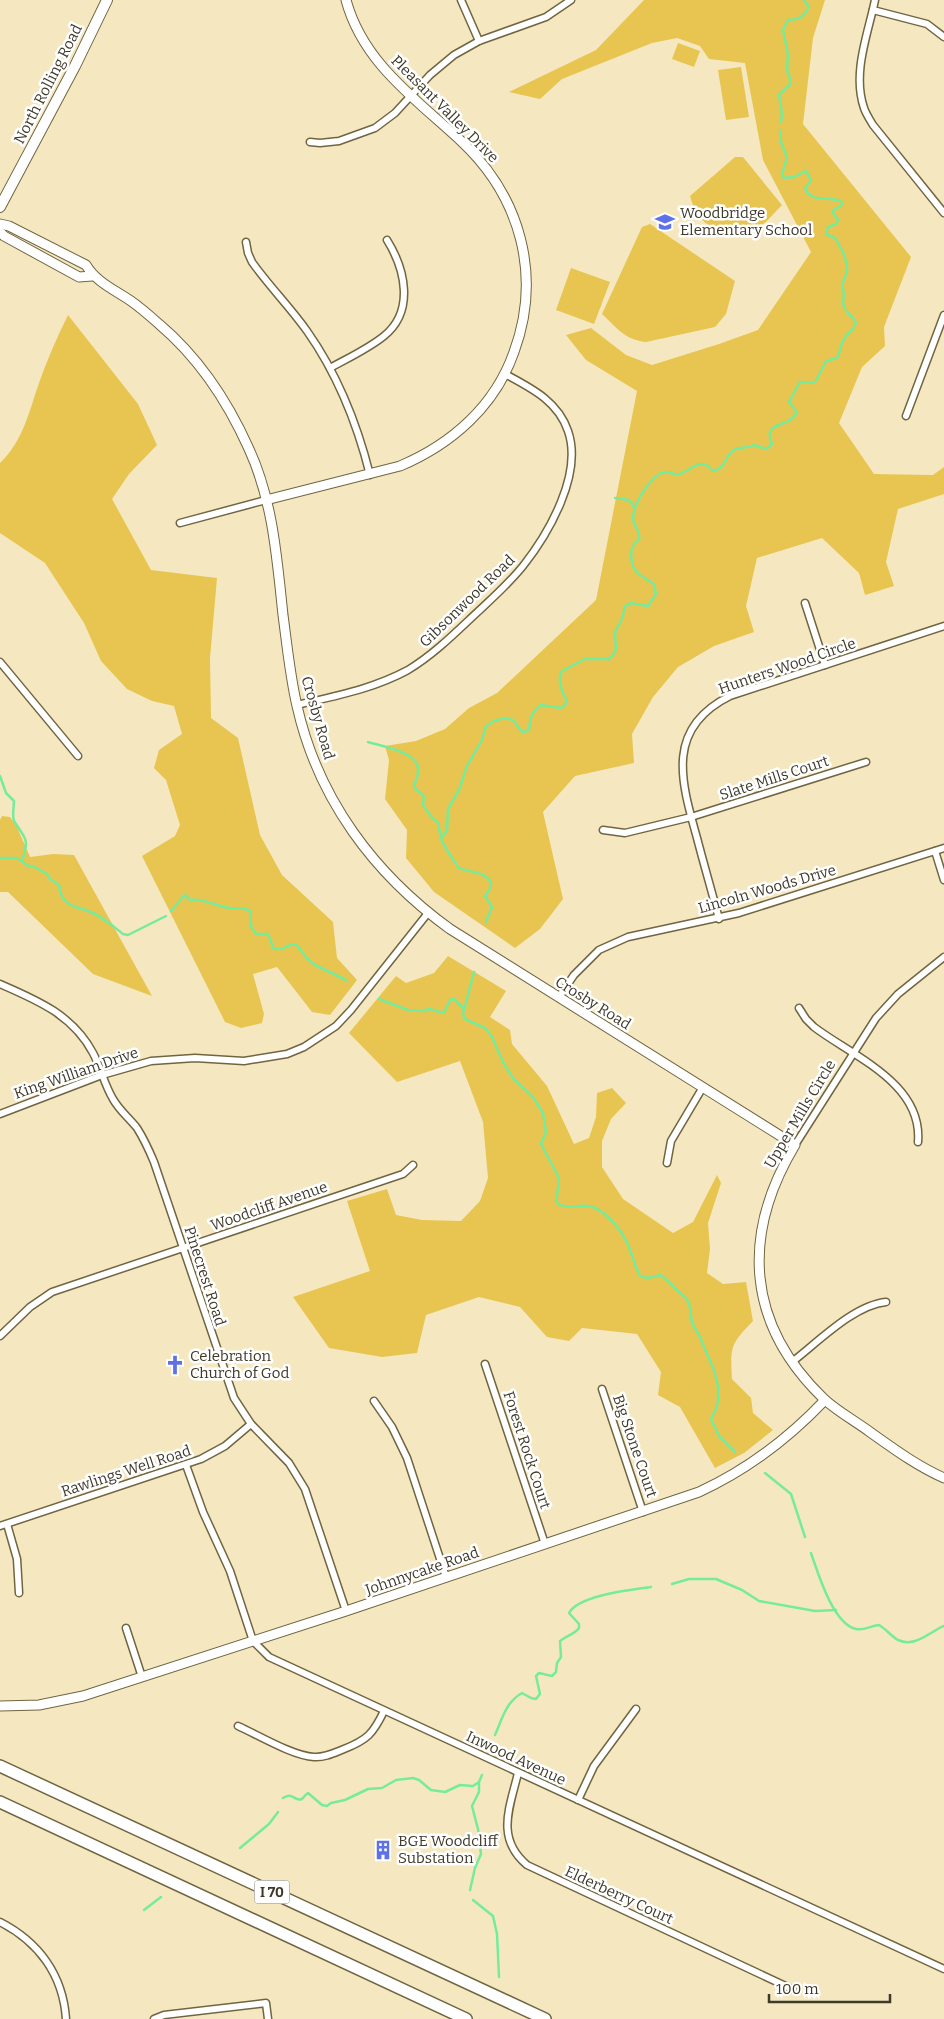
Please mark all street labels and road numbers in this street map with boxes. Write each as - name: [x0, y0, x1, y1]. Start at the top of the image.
- street label: North Rolling Road: [10, 21, 86, 147]
- street label: Pleasant Valley Drive: [388, 52, 502, 166]
- street label: Gibsonwood Road: [416, 551, 518, 651]
- street label: Hunters Wood Circle: [716, 634, 858, 698]
- street label: Crosby Road: [298, 674, 339, 762]
- street label: Slate Mills Court: [717, 752, 831, 804]
- street label: Lincoln Woods Drive: [696, 861, 838, 917]
- street label: Crosby Road: [552, 973, 634, 1033]
- street label: King William Drive: [11, 1043, 141, 1103]
- street label: Upper Mills Circle: [760, 1056, 840, 1172]
- street label: Woodcliff Avenue: [208, 1178, 330, 1234]
- street label: Pinecrest Road: [180, 1224, 230, 1328]
- street label: Forest Rock Court: [499, 1389, 555, 1512]
- street label: Big Stone Court: [609, 1392, 661, 1500]
- street label: Rawlings Well Road: [59, 1441, 193, 1500]
- street label: Johnnycake Road: [362, 1543, 481, 1599]
- street label: Inwood Avenue: [463, 1727, 569, 1789]
- street label: Elderberry Court: [562, 1862, 677, 1928]
- road number: I 70: [254, 1880, 290, 1904]

